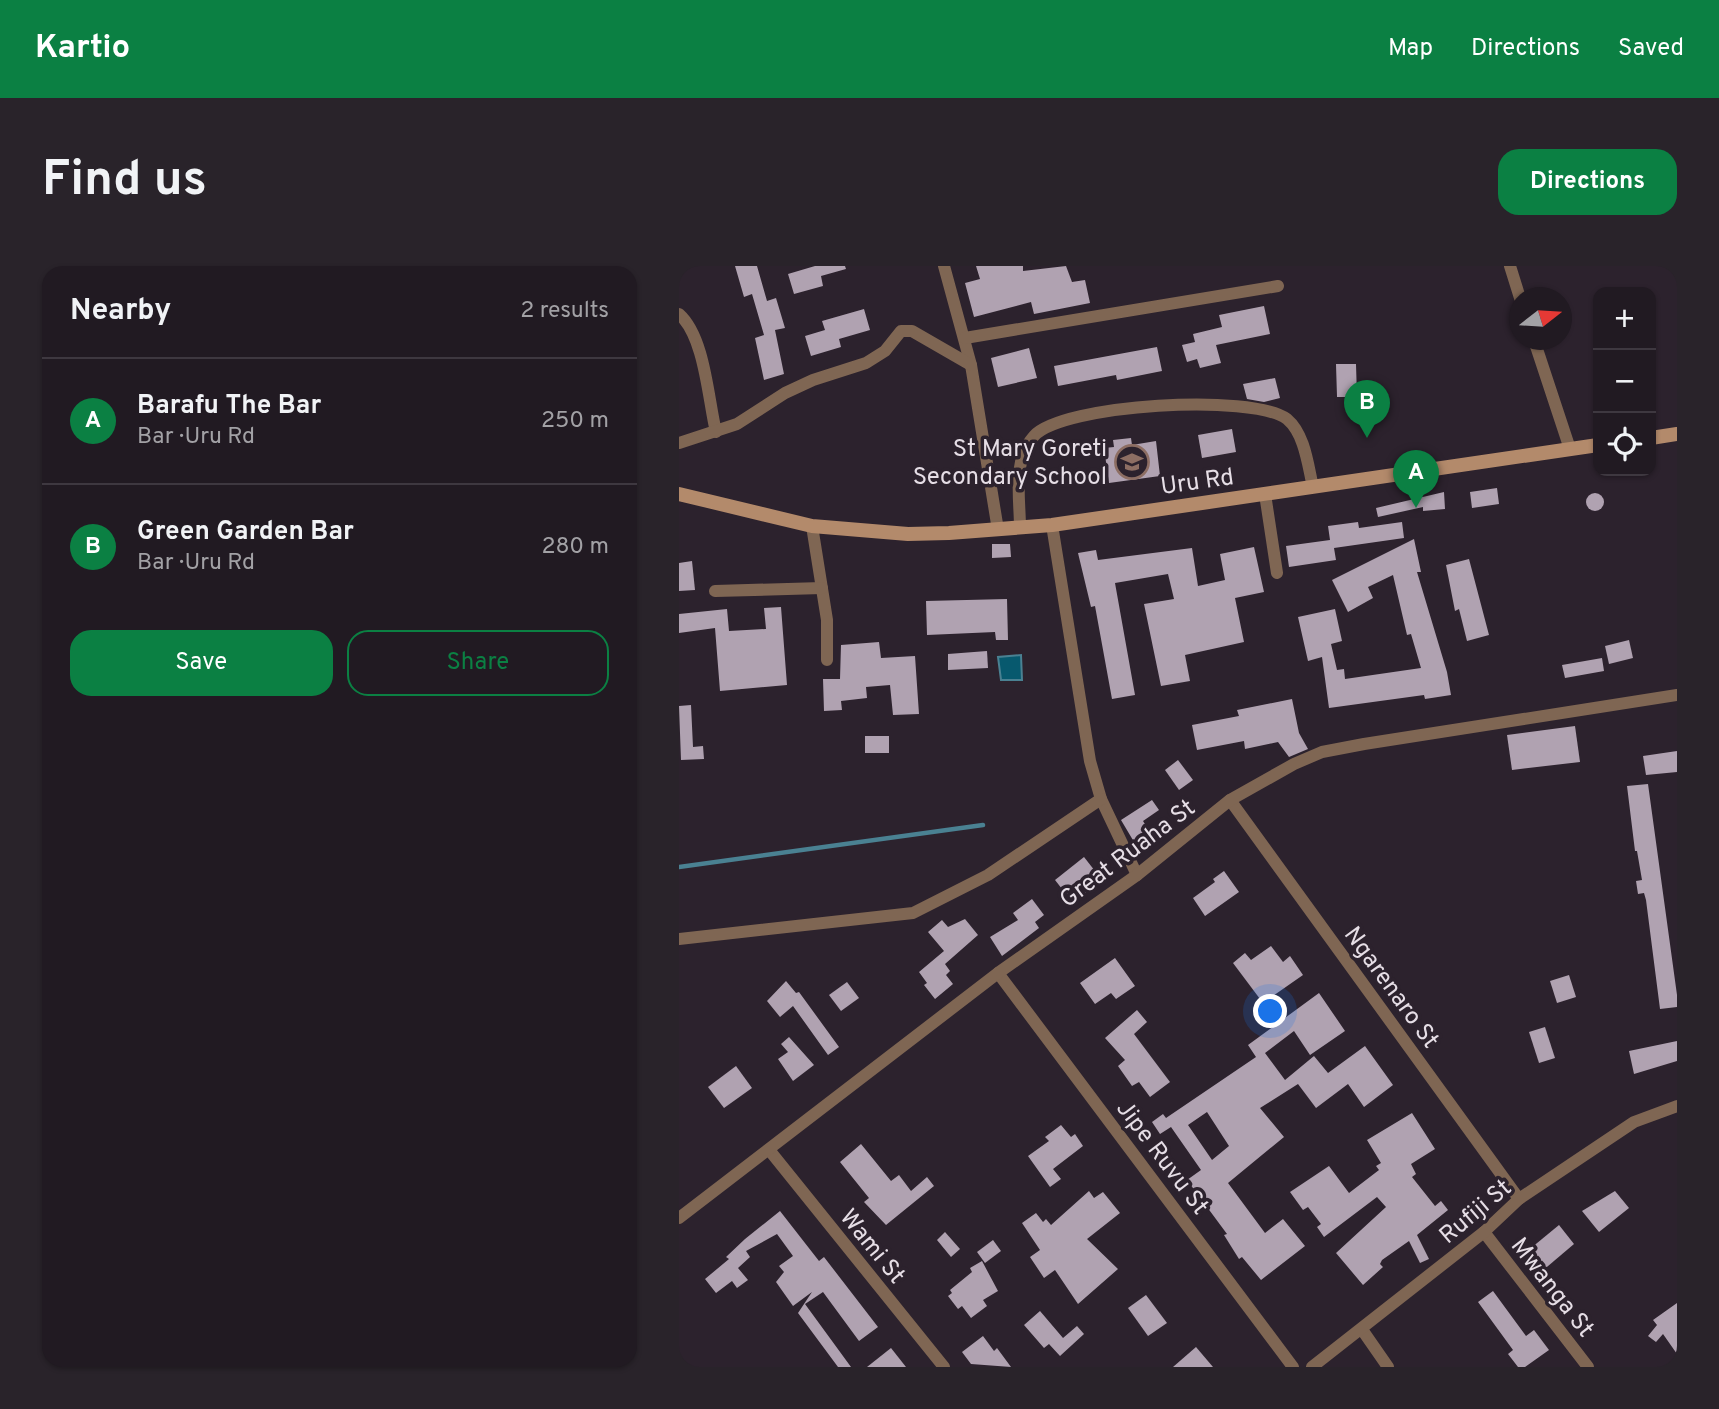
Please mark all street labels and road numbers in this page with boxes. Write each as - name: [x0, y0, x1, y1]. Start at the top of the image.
- street label: Uru Rd: [1159, 463, 1236, 503]
- street label: Great Ruaha St: [1054, 794, 1202, 915]
- street label: Ngarenaro St: [1336, 921, 1445, 1055]
- street label: Jipe Ruvu St: [1109, 1095, 1214, 1221]
- street label: Rufiji St: [1434, 1174, 1518, 1251]
- street label: Wami St: [832, 1204, 911, 1291]
- street label: Mwanga St: [1503, 1232, 1600, 1344]

